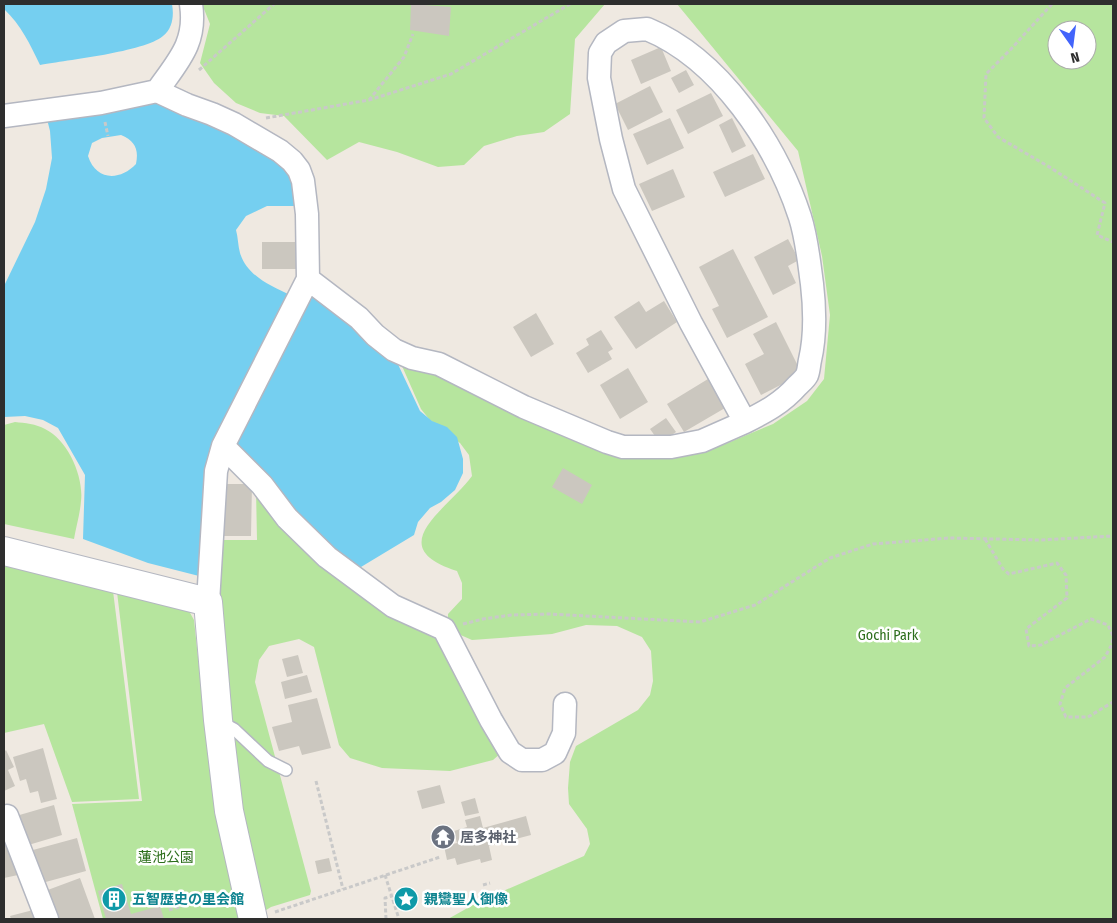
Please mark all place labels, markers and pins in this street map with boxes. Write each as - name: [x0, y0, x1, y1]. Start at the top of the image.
- temple icon: 居多神社: [430, 824, 456, 850]
- place label: 居多神社: [460, 829, 516, 846]
- building icon: 五智歴史の里会館: [101, 886, 127, 912]
- place icon: 親鸞聖人御像: [393, 886, 419, 912]
- place label: 五智歴史の里会館: [132, 891, 244, 908]
- place label: 親鸞聖人御像: [424, 891, 508, 908]

